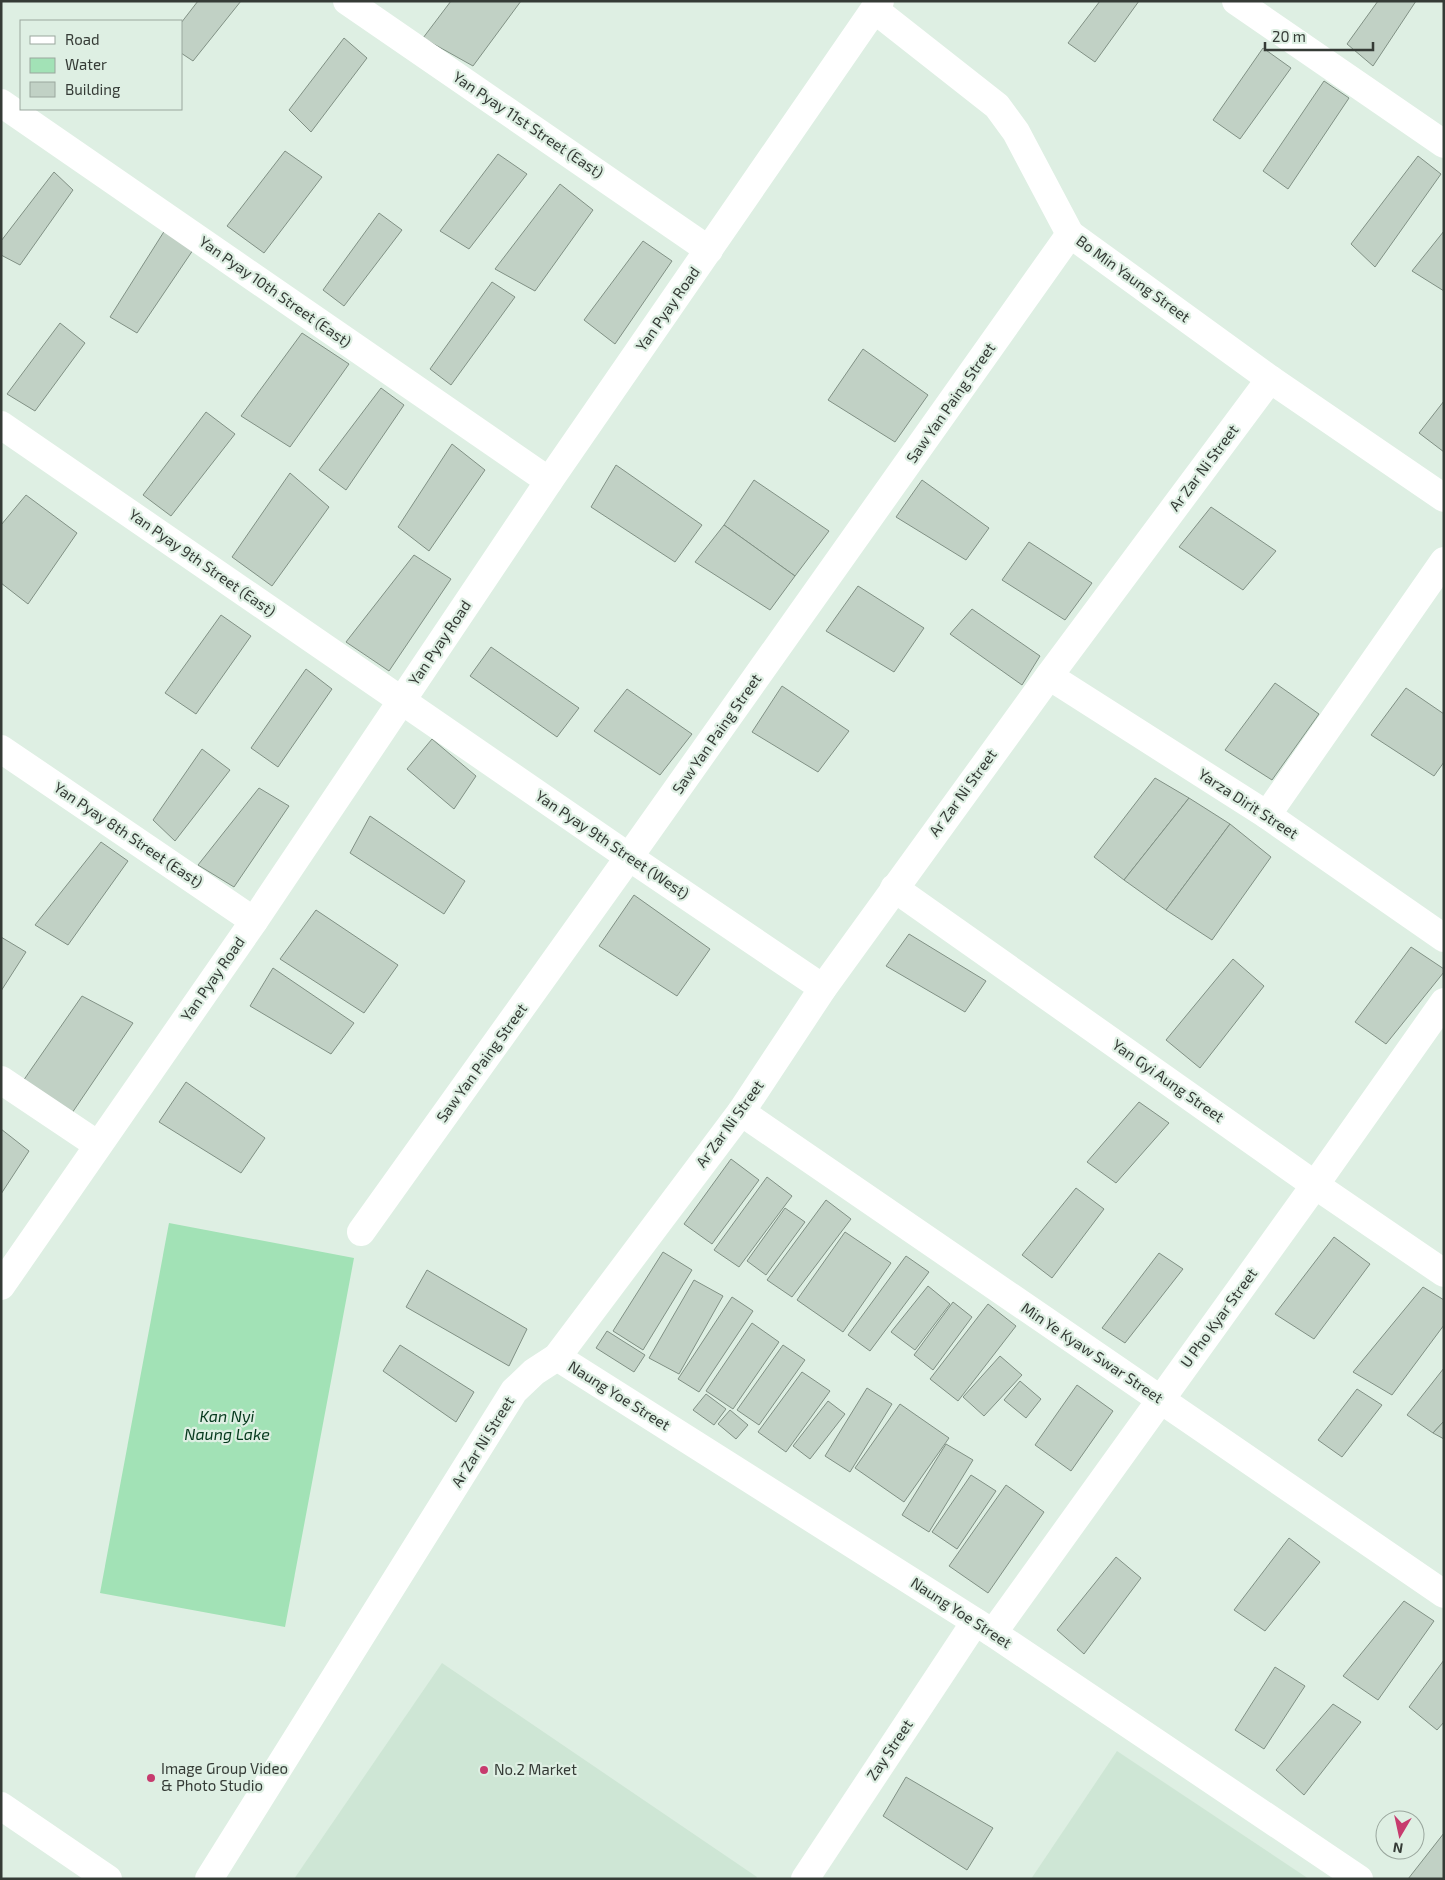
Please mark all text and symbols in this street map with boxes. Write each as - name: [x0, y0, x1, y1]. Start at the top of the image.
- legend: [20, 20, 182, 110]
- scale bar: [1265, 20, 1372, 52]
- text: 20 m: [1272, 27, 1306, 45]
- text: Road: [65, 30, 100, 48]
- text: Water: [65, 55, 107, 73]
- street label: Yan Pyay 11st Street (East): [450, 67, 607, 181]
- text: Building: [65, 80, 121, 98]
- street label: Bo Min Yaung Street: [1073, 231, 1194, 326]
- street label: Yan Pyay 10th Street (East): [196, 232, 355, 351]
- street label: Yan Pyay Road: [632, 263, 703, 354]
- street label: Saw Yan Paing Street: [902, 339, 999, 466]
- street label: Ar Zar Ni Street: [1165, 420, 1242, 514]
- street label: Yan Pyay 9th Street (East): [126, 505, 279, 620]
- street label: Yan Pyay Road: [404, 597, 474, 688]
- street label: Saw Yan Paing Street: [668, 670, 765, 797]
- street label: Ar Zar Ni Street: [924, 745, 1000, 840]
- street label: Yarza Dirit Street: [1195, 764, 1302, 842]
- street label: Yan Pyay 8th Street (East): [51, 778, 206, 891]
- street label: Yan Pyay 9th Street (West): [533, 786, 693, 902]
- street label: Yan Pyay Road: [177, 933, 248, 1024]
- street label: Saw Yan Paing Street: [432, 999, 531, 1125]
- street label: Yan Gyi Aung Street: [1109, 1035, 1228, 1126]
- street label: Ar Zar Ni Street: [691, 1076, 767, 1171]
- street label: U Pho Kyar Street: [1176, 1264, 1260, 1370]
- street label: Min Ye Kyaw Swar Street: [1018, 1298, 1167, 1406]
- street label: Naung Yoe Street: [565, 1357, 674, 1434]
- street label: Ar Zar Ni Street: [447, 1393, 517, 1490]
- water label: Kan Nyi Naung Lake: [184, 1406, 270, 1443]
- street label: Naung Yoe Street: [908, 1573, 1016, 1652]
- street label: Zay Street: [862, 1715, 916, 1783]
- place label: Image Group Video & Photo Studio: [161, 1759, 288, 1794]
- place label: No.2 Market: [494, 1760, 577, 1778]
- marker: No.2 Market: [478, 1764, 490, 1776]
- marker: Image Group Video & Photo Studio: [145, 1772, 157, 1784]
- north arrow: [1375, 1810, 1425, 1860]
- text: N: [1392, 1839, 1404, 1858]

